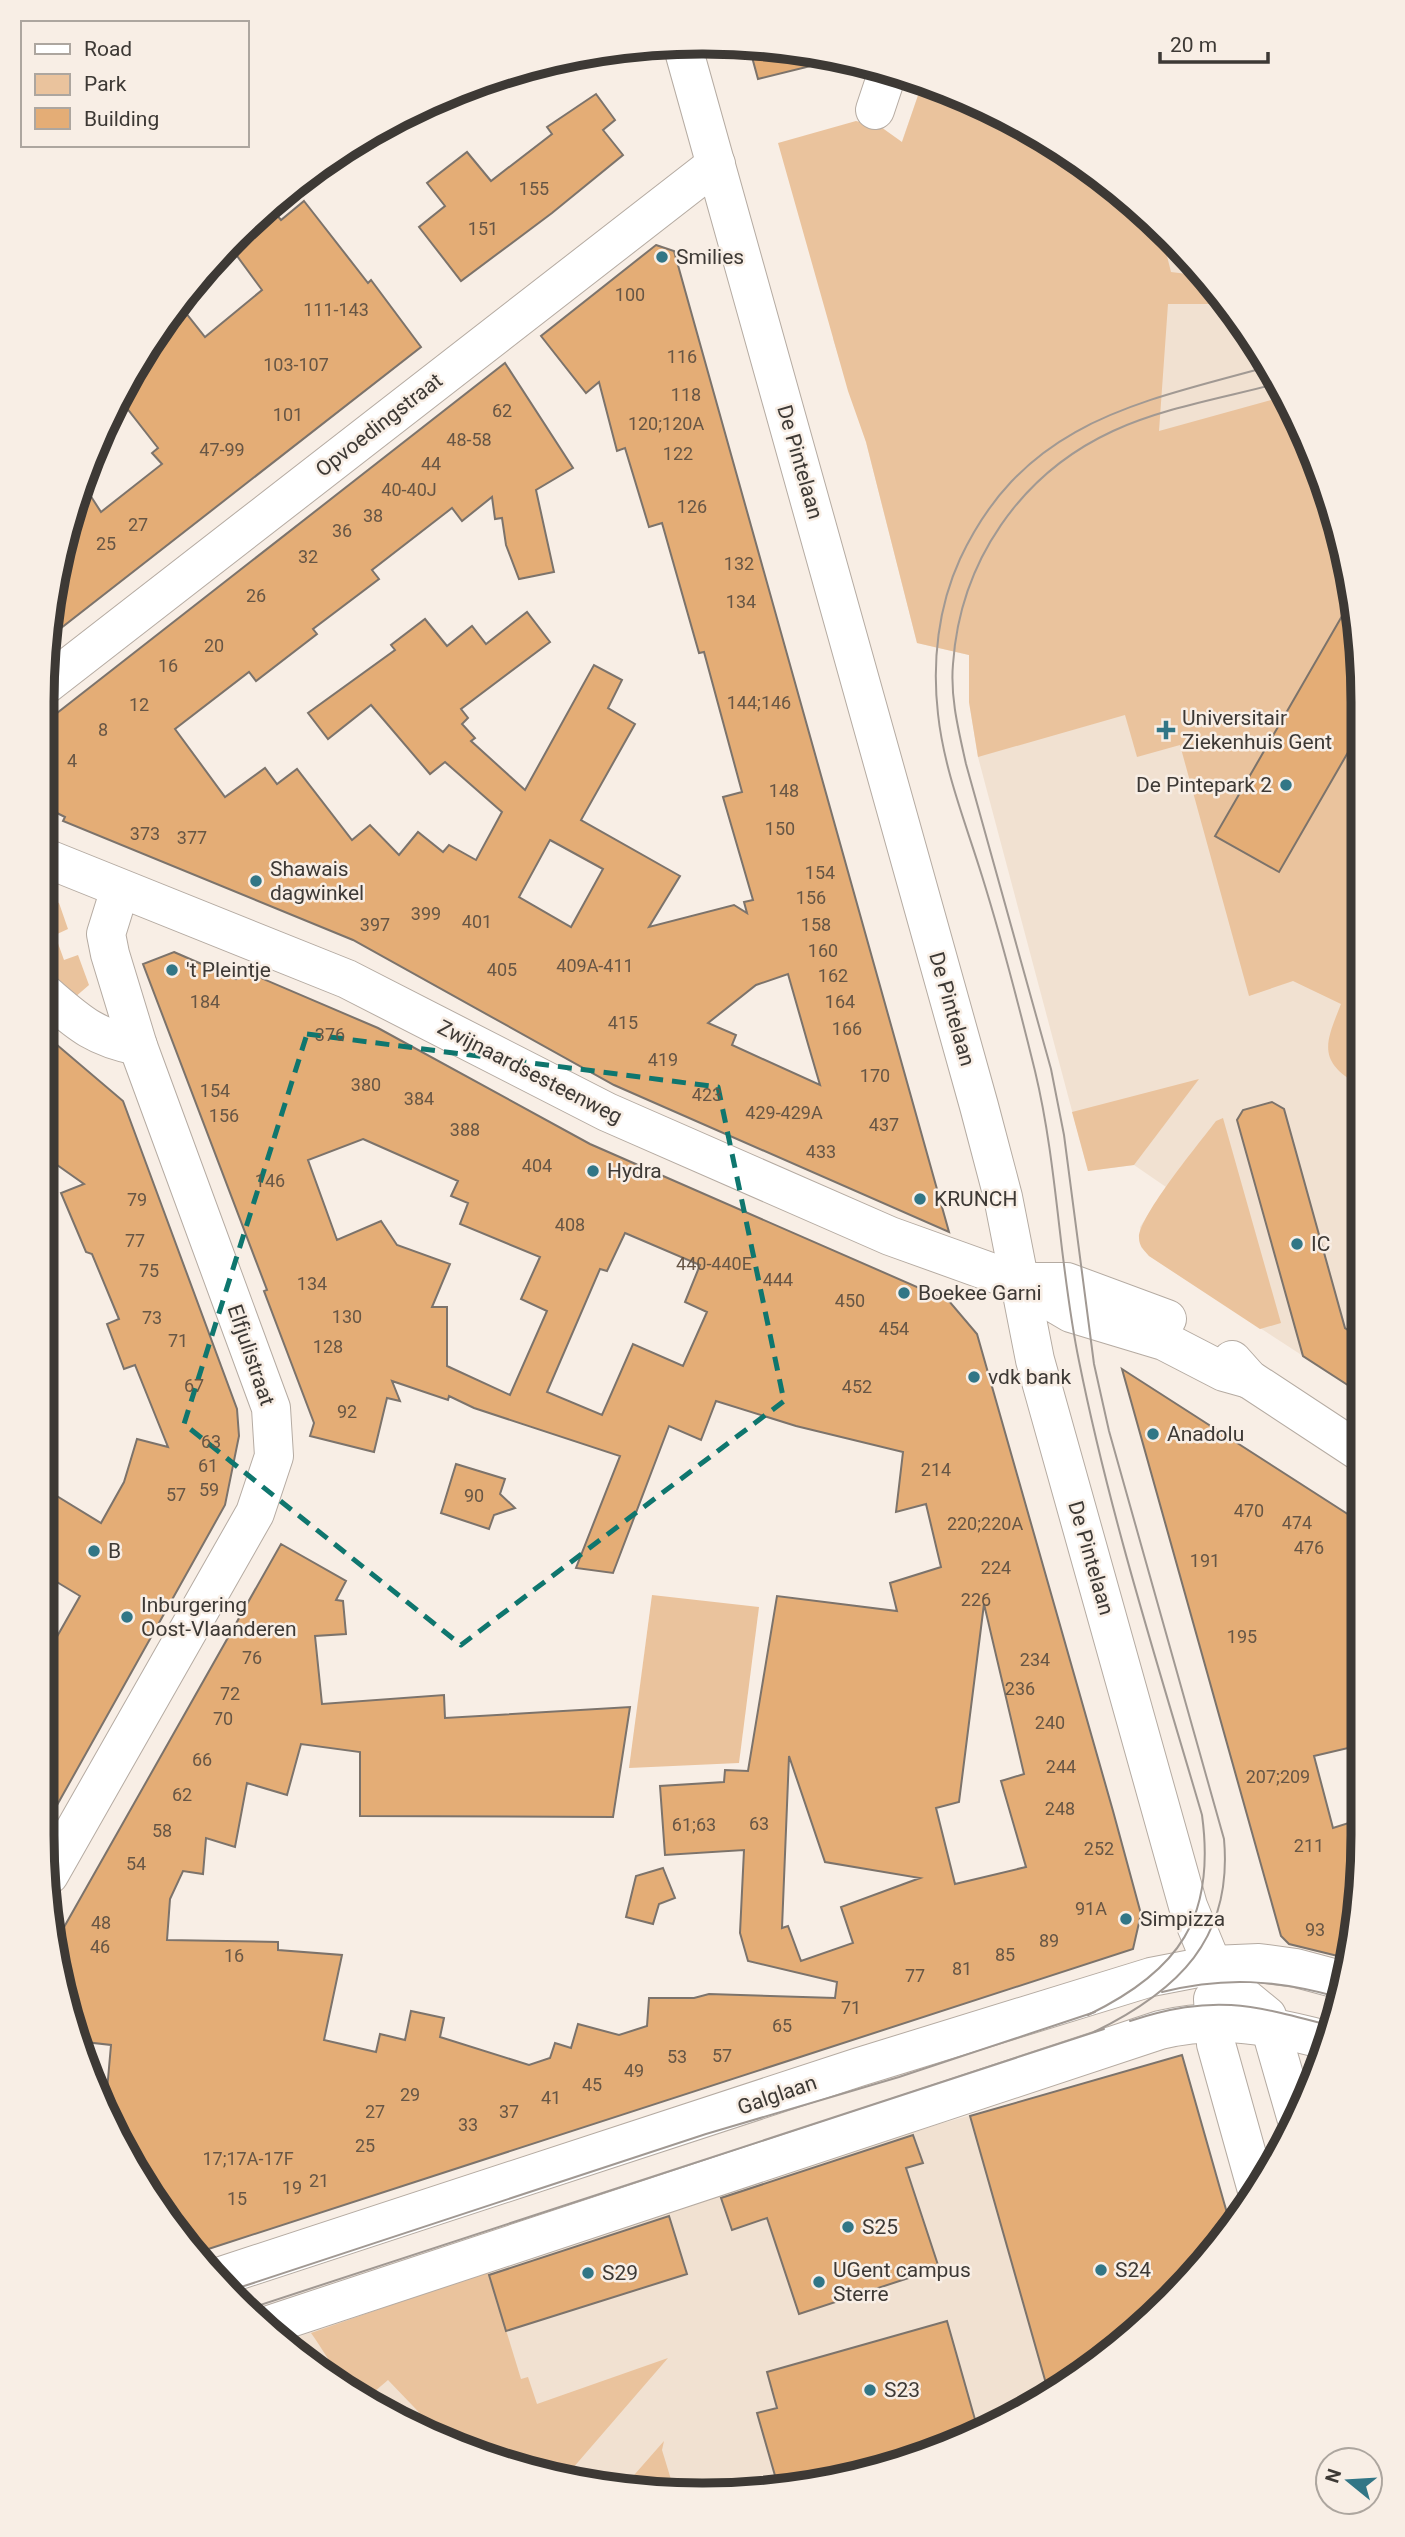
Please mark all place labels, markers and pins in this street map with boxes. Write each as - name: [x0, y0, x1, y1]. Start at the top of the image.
- place label: Smilies: [676, 245, 744, 269]
- marker: Smilies: [654, 249, 670, 265]
- place label: Universitair Ziekenhuis Gent: [1182, 706, 1332, 754]
- marker: Universitair Ziekenhuis Gent: [1156, 720, 1176, 740]
- place label: De Pintepark 2: [1136, 773, 1272, 797]
- marker: De Pintepark 2: [1278, 777, 1294, 793]
- place label: Shawais dagwinkel: [270, 857, 364, 905]
- marker: Shawais dagwinkel: [248, 873, 264, 889]
- place label: 't Pleintje: [186, 958, 271, 982]
- marker: 't Pleintje: [164, 962, 180, 978]
- place label: Hydra: [607, 1159, 662, 1183]
- marker: Hydra: [585, 1163, 601, 1179]
- place label: KRUNCH: [934, 1187, 1017, 1211]
- marker: KRUNCH: [912, 1191, 928, 1207]
- place label: IC: [1311, 1232, 1330, 1256]
- marker: IC: [1289, 1236, 1305, 1252]
- place label: Boekee Garni: [918, 1281, 1042, 1305]
- marker: Boekee Garni: [896, 1285, 912, 1301]
- place label: vdk bank: [988, 1365, 1072, 1389]
- marker: vdk bank: [966, 1369, 982, 1385]
- place label: Anadolu: [1167, 1422, 1244, 1446]
- marker: Anadolu: [1145, 1426, 1161, 1442]
- place label: B: [108, 1539, 121, 1563]
- marker: B: [86, 1543, 102, 1559]
- place label: Inburgering Oost-Vlaanderen: [141, 1593, 297, 1641]
- marker: Inburgering Oost-Vlaanderen: [119, 1609, 135, 1625]
- place label: Simpizza: [1140, 1907, 1225, 1931]
- marker: Simpizza: [1118, 1911, 1134, 1927]
- place label: S25: [862, 2215, 898, 2239]
- marker: S25: [840, 2219, 856, 2235]
- place label: UGent campus Sterre: [833, 2258, 971, 2306]
- place label: S24: [1115, 2258, 1151, 2282]
- place label: S29: [602, 2261, 638, 2285]
- marker: S24: [1093, 2262, 1109, 2278]
- marker: S29: [580, 2265, 596, 2281]
- marker: UGent campus Sterre: [811, 2274, 827, 2290]
- place label: S23: [884, 2378, 920, 2402]
- marker: S23: [862, 2382, 878, 2398]

